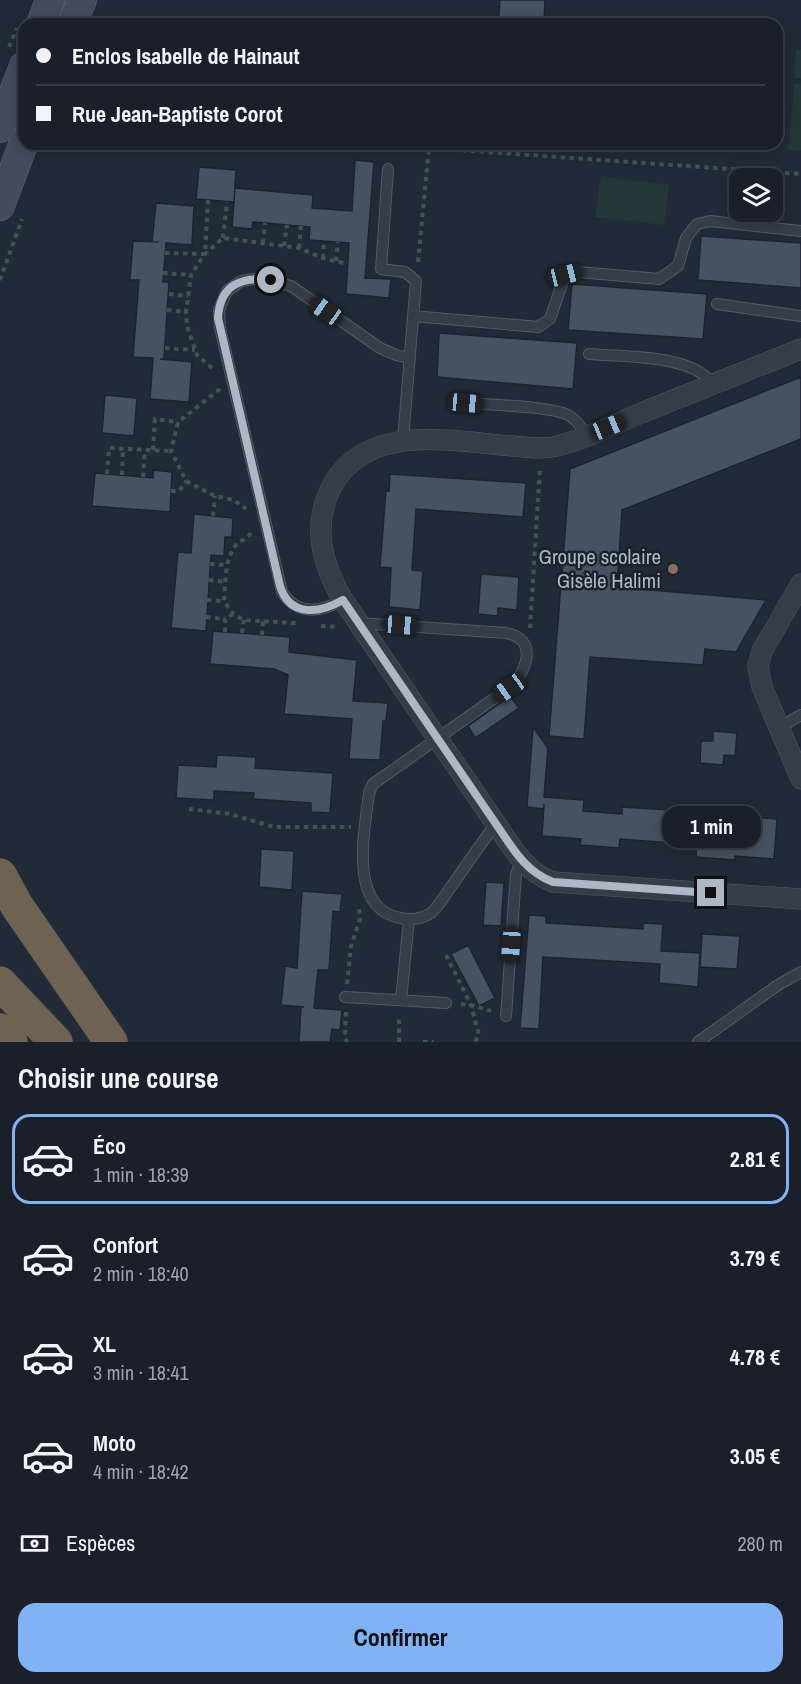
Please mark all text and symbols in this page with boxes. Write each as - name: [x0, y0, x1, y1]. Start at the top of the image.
- text: Enclos Isabelle de Hainaut: [72, 41, 300, 71]
- text: Rue Jean-Baptiste Corot: [72, 99, 283, 129]
- map controls: [729, 168, 783, 222]
- button: layers: [729, 168, 783, 222]
- car: [545, 262, 585, 288]
- route start: [257, 266, 284, 293]
- car: [306, 293, 346, 329]
- car: [447, 392, 485, 414]
- car: [588, 412, 628, 442]
- place label: Groupe scolaire Gisèle Halimi: [538, 542, 661, 595]
- marker: Groupe scolaire Gisèle Halimi: [666, 562, 680, 576]
- car: [382, 615, 420, 635]
- car: [489, 670, 529, 706]
- callout: 1 min: [662, 806, 760, 848]
- text: 1 min: [690, 813, 733, 840]
- route end: [697, 879, 724, 906]
- car: [501, 926, 521, 964]
- text: Choisir une course: [18, 1060, 219, 1096]
- text: Éco: [93, 1131, 126, 1161]
- icon: car: [21, 1132, 75, 1186]
- text: 2.81 €: [730, 1144, 780, 1174]
- text: 1 min · 18:39: [93, 1161, 189, 1188]
- text: Confort: [93, 1230, 158, 1260]
- icon: car: [21, 1231, 75, 1285]
- text: 3.79 €: [730, 1243, 780, 1273]
- text: 2 min · 18:40: [93, 1260, 189, 1287]
- text: XL: [93, 1329, 116, 1359]
- icon: car: [21, 1330, 75, 1384]
- text: 4.78 €: [730, 1342, 780, 1372]
- text: 3 min · 18:41: [93, 1359, 189, 1386]
- text: Moto: [93, 1428, 136, 1458]
- icon: car: [21, 1429, 75, 1483]
- text: 3.05 €: [730, 1441, 780, 1471]
- text: 4 min · 18:42: [93, 1458, 189, 1485]
- icon: cash: [18, 1527, 51, 1560]
- text: Espèces: [66, 1528, 135, 1558]
- text: 280 m: [737, 1530, 783, 1557]
- button: Confirmer: [18, 1603, 783, 1672]

